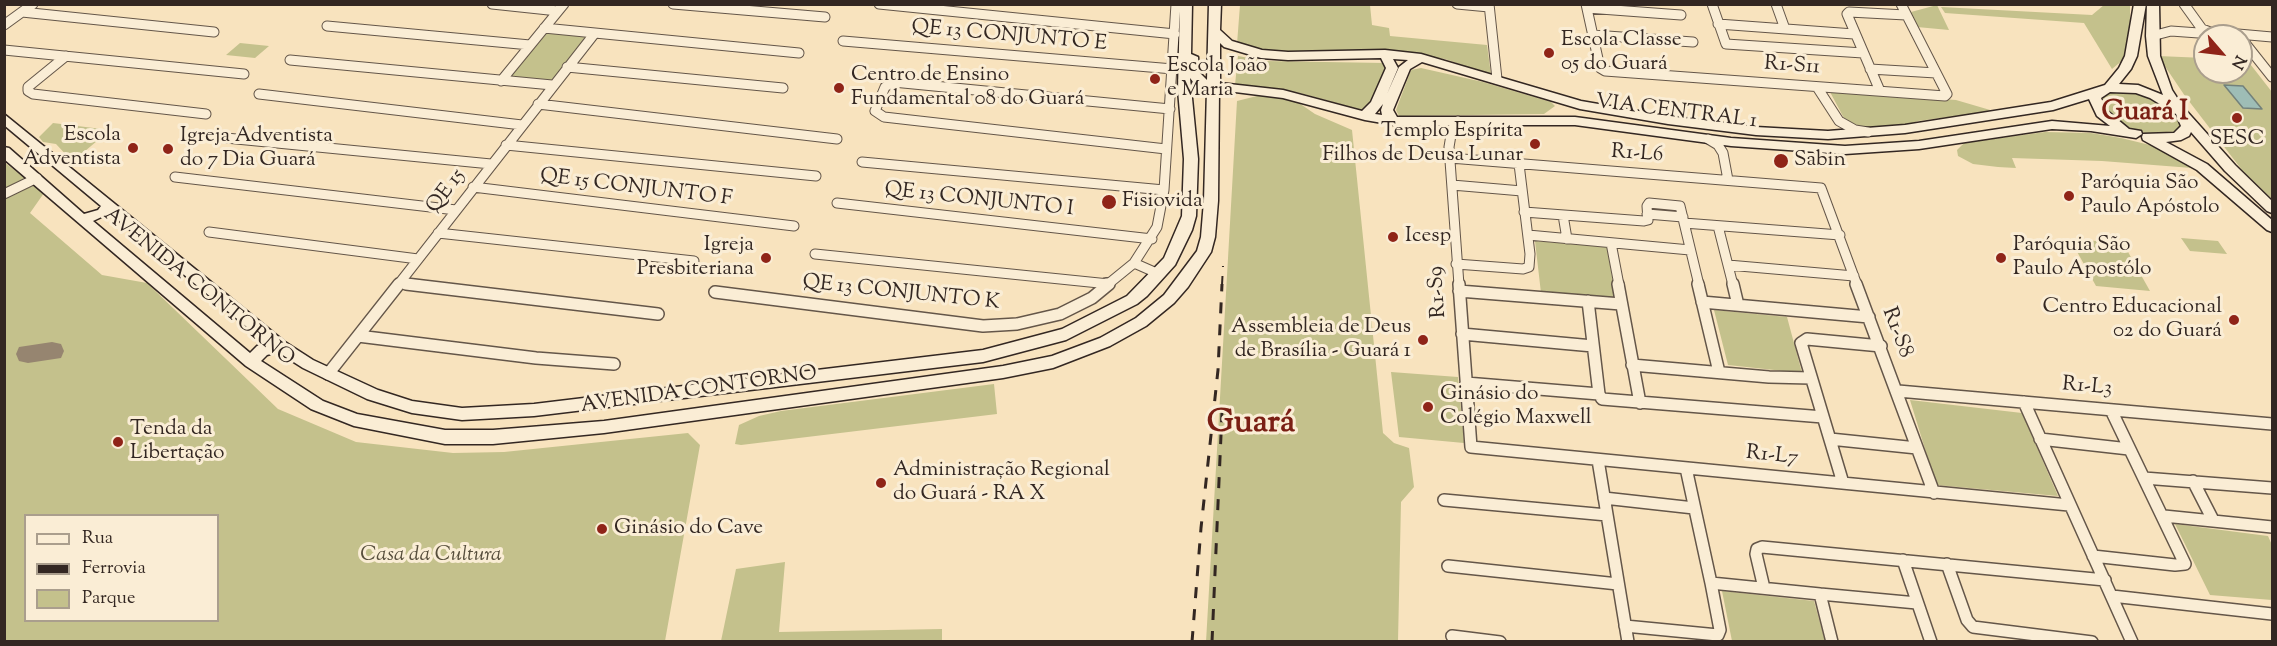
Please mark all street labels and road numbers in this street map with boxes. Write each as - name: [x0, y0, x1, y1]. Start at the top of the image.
- street label: QE 13 CONJUNTO E: [910, 16, 1108, 58]
- street label: R1-S11: [1763, 52, 1821, 82]
- street label: VIA CENTRAL 1: [1594, 91, 1758, 135]
- street label: R1-L6: [1610, 141, 1664, 169]
- street label: QE 15: [422, 165, 472, 219]
- street label: QE 15 CONJUNTO F: [538, 165, 734, 213]
- street label: QE 13 CONJUNTO I: [883, 179, 1075, 223]
- street label: AVENIDA CONTORNO: [98, 203, 298, 373]
- street label: R1-S9: [1425, 265, 1453, 319]
- street label: QE 13 CONJUNTO K: [801, 271, 1001, 317]
- street label: R1-S8: [1875, 304, 1917, 362]
- street label: AVENIDA CONTORNO: [579, 362, 819, 420]
- street label: R1-L3: [2061, 373, 2113, 403]
- street label: R1-L7: [1745, 442, 1799, 472]

